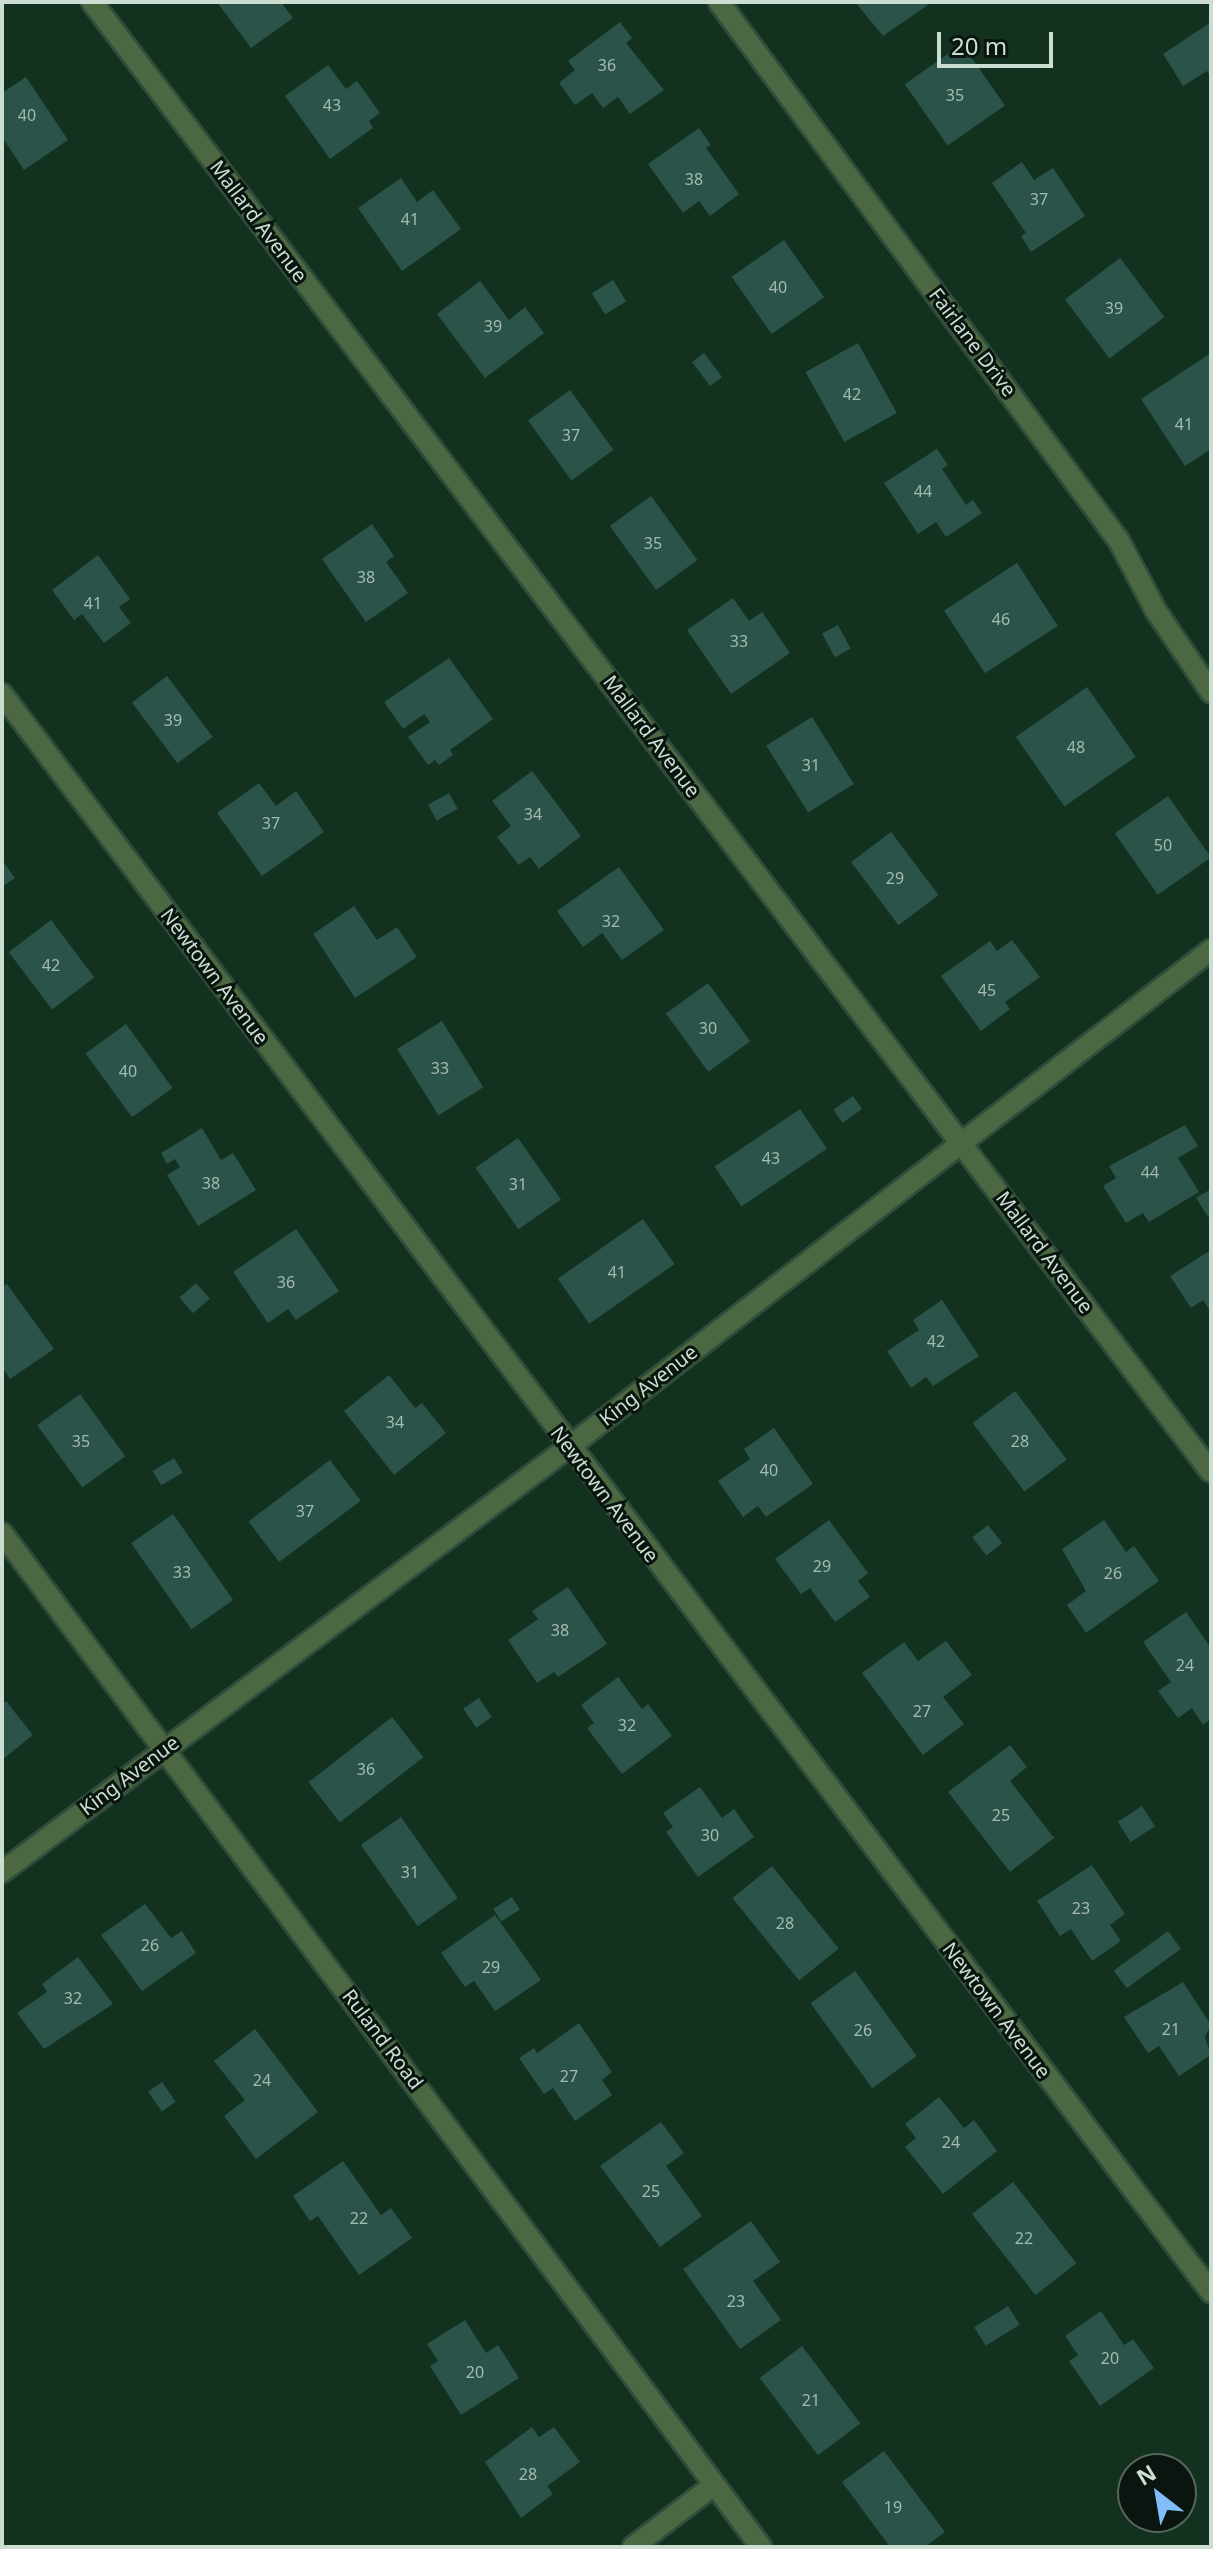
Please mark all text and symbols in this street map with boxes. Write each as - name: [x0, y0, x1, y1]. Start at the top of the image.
- scale bar: [941, 16, 1057, 66]
- text: 20 m: [951, 29, 1007, 62]
- house number: 36: [598, 55, 616, 75]
- house number: 35: [946, 85, 964, 105]
- house number: 43: [323, 95, 341, 115]
- house number: 40: [18, 105, 36, 125]
- street label: Mallard Avenue: [205, 155, 313, 287]
- house number: 38: [685, 169, 703, 189]
- house number: 37: [1030, 189, 1048, 209]
- house number: 41: [401, 209, 419, 229]
- house number: 40: [769, 277, 787, 297]
- street label: Fairlane Drive: [924, 283, 1022, 401]
- house number: 39: [1105, 298, 1123, 318]
- house number: 39: [484, 316, 502, 336]
- house number: 42: [843, 384, 861, 404]
- house number: 41: [1175, 414, 1193, 434]
- house number: 37: [562, 425, 580, 445]
- house number: 44: [914, 481, 932, 501]
- house number: 35: [644, 533, 662, 553]
- house number: 38: [357, 567, 375, 587]
- house number: 41: [84, 593, 102, 613]
- house number: 46: [992, 609, 1010, 629]
- house number: 33: [730, 631, 748, 651]
- street label: Mallard Avenue: [598, 670, 706, 802]
- house number: 39: [164, 710, 182, 730]
- house number: 48: [1067, 737, 1085, 757]
- house number: 31: [802, 755, 820, 775]
- house number: 34: [524, 804, 542, 824]
- house number: 37: [262, 813, 280, 833]
- house number: 50: [1154, 835, 1172, 855]
- house number: 29: [886, 868, 904, 888]
- street label: Newtown Avenue: [156, 903, 274, 1049]
- house number: 32: [602, 911, 620, 931]
- house number: 42: [42, 955, 60, 975]
- house number: 45: [978, 980, 996, 1000]
- house number: 30: [699, 1018, 717, 1038]
- house number: 33: [431, 1058, 449, 1078]
- house number: 40: [119, 1061, 137, 1081]
- house number: 43: [762, 1148, 780, 1168]
- house number: 44: [1141, 1162, 1159, 1182]
- house number: 38: [202, 1173, 220, 1193]
- house number: 31: [509, 1174, 527, 1194]
- street label: Mallard Avenue: [991, 1186, 1099, 1318]
- house number: 41: [608, 1262, 626, 1282]
- house number: 36: [277, 1272, 295, 1292]
- house number: 42: [927, 1331, 945, 1351]
- street label: King Avenue: [594, 1339, 702, 1431]
- house number: 34: [386, 1412, 404, 1432]
- street label: Newtown Avenue: [546, 1421, 664, 1567]
- house number: 35: [72, 1431, 90, 1451]
- house number: 28: [1011, 1431, 1029, 1451]
- house number: 40: [760, 1460, 778, 1480]
- house number: 37: [296, 1501, 314, 1521]
- house number: 29: [813, 1556, 831, 1576]
- house number: 33: [173, 1562, 191, 1582]
- house number: 26: [1104, 1563, 1122, 1583]
- house number: 38: [551, 1620, 569, 1640]
- house number: 24: [1176, 1655, 1194, 1675]
- house number: 27: [913, 1701, 931, 1721]
- house number: 32: [618, 1715, 636, 1735]
- street label: King Avenue: [75, 1730, 183, 1820]
- house number: 36: [357, 1759, 375, 1779]
- house number: 25: [992, 1805, 1010, 1825]
- house number: 30: [701, 1825, 719, 1845]
- house number: 31: [401, 1862, 419, 1882]
- house number: 23: [1072, 1898, 1090, 1918]
- house number: 28: [776, 1913, 794, 1933]
- house number: 26: [141, 1935, 159, 1955]
- street label: Newtown Avenue: [938, 1937, 1056, 2083]
- house number: 29: [482, 1957, 500, 1977]
- street label: Ruland Road: [338, 1984, 428, 2094]
- house number: 32: [64, 1988, 82, 2008]
- house number: 21: [1162, 2019, 1180, 2039]
- house number: 26: [854, 2020, 872, 2040]
- house number: 27: [560, 2066, 578, 2086]
- house number: 24: [253, 2070, 271, 2090]
- house number: 24: [942, 2132, 960, 2152]
- house number: 25: [642, 2181, 660, 2201]
- house number: 22: [350, 2208, 368, 2228]
- house number: 22: [1015, 2228, 1033, 2248]
- house number: 23: [727, 2291, 745, 2311]
- house number: 20: [1101, 2348, 1119, 2368]
- house number: 20: [466, 2362, 484, 2382]
- house number: 21: [802, 2390, 820, 2410]
- north arrow: [1117, 2453, 1197, 2533]
- text: N: [1130, 2457, 1161, 2492]
- house number: 28: [519, 2464, 537, 2484]
- house number: 19: [884, 2497, 902, 2517]

